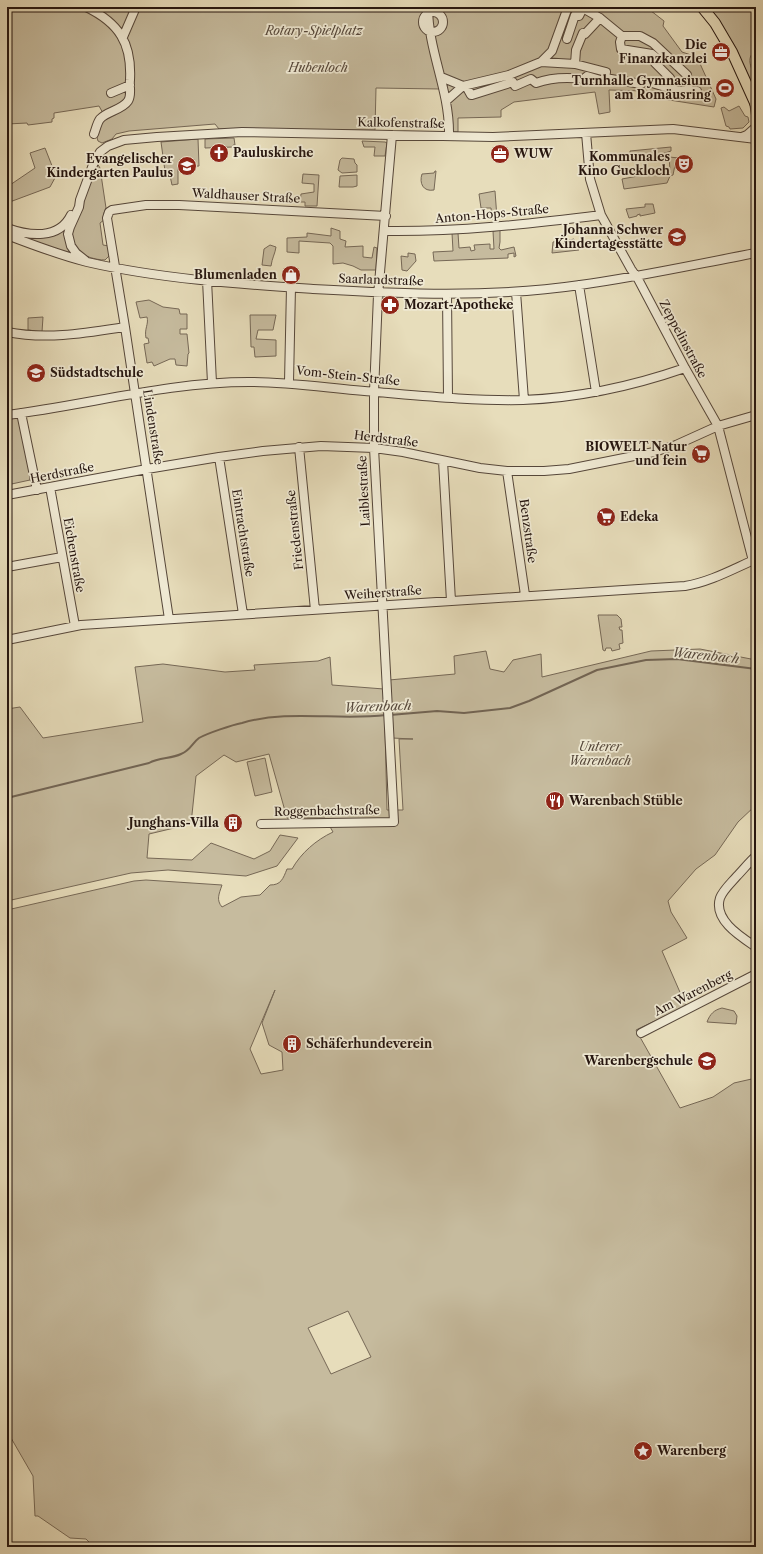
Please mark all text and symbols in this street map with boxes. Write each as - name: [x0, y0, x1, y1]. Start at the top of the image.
- park label: Rotary-Spielplatz: [264, 23, 363, 38]
- place label: Die Finanzkanzlei: [619, 37, 708, 66]
- office icon: Die Finanzkanzlei: [710, 41, 732, 63]
- park label: Hubenloch: [287, 60, 348, 75]
- place label: Turnhalle Gymnasium am Romäusring: [572, 73, 712, 102]
- sports icon: Turnhalle Gymnasium am Romäusring: [714, 77, 736, 99]
- street label: Kalkofenstraße: [357, 114, 445, 131]
- church icon: Pauluskirche: [208, 142, 230, 164]
- office icon: WUW: [489, 143, 511, 165]
- place label: Pauluskirche: [233, 145, 314, 160]
- place label: WUW: [513, 146, 553, 161]
- place label: Kommunales Kino Guckloch: [578, 149, 671, 178]
- place label: Evangelischer Kindergarten Paulus: [46, 151, 173, 180]
- theatre icon: Kommunales Kino Guckloch: [673, 153, 695, 175]
- school or university icon: Evangelischer Kindergarten Paulus: [176, 155, 198, 177]
- street label: Waldhauser Straße: [191, 185, 301, 206]
- street label: Anton-Hops-Straße: [433, 201, 550, 226]
- place label: Johanna Schwer Kindertagesstätte: [554, 222, 663, 251]
- school or university icon: Johanna Schwer Kindertagesstätte: [666, 226, 688, 248]
- shop icon: Blumenladen: [280, 264, 302, 286]
- place label: Blumenladen: [194, 267, 278, 282]
- street label: Saarlandstraße: [338, 271, 424, 288]
- pharmacy icon: Mozart-Apotheke: [379, 294, 401, 316]
- place label: Mozart-Apotheke: [404, 297, 513, 312]
- street label: Zeppelinstraße: [656, 297, 711, 381]
- school or university icon: Südstadtschule: [25, 362, 47, 384]
- street label: Vom-Stein-Straße: [294, 362, 401, 388]
- place label: Südstadtschule: [50, 365, 143, 380]
- street label: Lindenstraße: [140, 388, 167, 466]
- street label: Herdstraße: [353, 427, 419, 450]
- place label: BIOWELT Natur und fein: [585, 439, 688, 468]
- supermarket icon: BIOWELT Natur und fein: [690, 443, 712, 465]
- street label: Laiblestraße: [354, 455, 373, 527]
- street label: Herdstraße: [29, 459, 95, 486]
- street label: Eintrachtstraße: [229, 488, 258, 578]
- street label: Friedenstraße: [283, 489, 306, 571]
- street label: Benzstraße: [517, 498, 540, 564]
- supermarket icon: Edeka: [595, 506, 617, 528]
- place label: Edeka: [620, 509, 660, 524]
- street label: Eichenstraße: [61, 516, 89, 594]
- street label: Weiherstraße: [343, 582, 422, 603]
- water label: Warenbach: [672, 644, 740, 666]
- water label: Warenbach: [344, 697, 412, 715]
- park label: Unterer Warenbach: [569, 739, 631, 768]
- restaurant icon: Warenbach Stüble: [544, 790, 566, 812]
- place label: Warenbach Stüble: [568, 793, 683, 808]
- street label: Roggenbachstraße: [274, 802, 380, 819]
- building icon: Junghans-Villa: [222, 812, 244, 834]
- place label: Junghans-Villa: [127, 815, 220, 830]
- street label: Am Warenberg: [650, 966, 735, 1019]
- building icon: Schäferhundeverein: [281, 1033, 303, 1055]
- place label: Schäferhundeverein: [306, 1036, 433, 1051]
- school or university icon: Warenbergschule: [696, 1050, 718, 1072]
- place label: Warenbergschule: [583, 1053, 693, 1068]
- place icon: Warenberg: [632, 1440, 654, 1462]
- place label: Warenberg: [656, 1443, 727, 1458]

